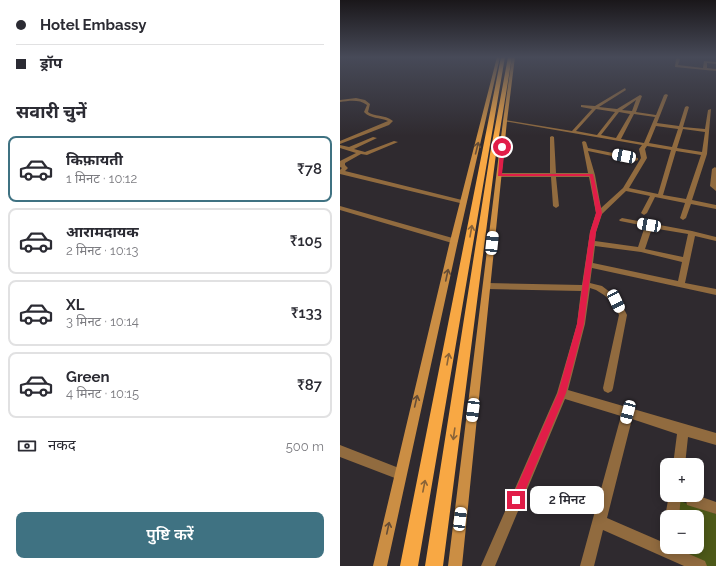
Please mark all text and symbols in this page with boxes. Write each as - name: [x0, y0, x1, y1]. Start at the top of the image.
- text: Hotel Embassy: [40, 16, 147, 34]
- text: ड्रॉप: [40, 54, 62, 72]
- text: सवारी चुनें: [16, 101, 87, 122]
- route start: [493, 138, 511, 156]
- one-way arrow: [473, 142, 481, 155]
- car: [611, 148, 637, 164]
- icon: car: [18, 151, 54, 187]
- text: किफ़ायती: [66, 151, 123, 169]
- text: ₹78: [297, 160, 322, 178]
- text: 1 मिनट · 10:12: [66, 171, 137, 186]
- car: [636, 217, 662, 233]
- icon: car: [18, 223, 54, 259]
- text: आरामदायक: [66, 223, 139, 241]
- one-way arrow: [467, 225, 475, 238]
- car: [485, 230, 499, 256]
- text: ₹105: [290, 232, 322, 250]
- text: 2 मिनट · 10:13: [66, 243, 139, 258]
- one-way arrow: [443, 268, 451, 281]
- car: [605, 288, 627, 314]
- icon: car: [18, 295, 54, 331]
- text: XL: [66, 296, 84, 314]
- text: ₹133: [291, 304, 322, 322]
- text: 3 मिनट · 10:14: [66, 314, 139, 329]
- one-way arrow: [444, 352, 452, 365]
- icon: car: [18, 367, 54, 403]
- text: Green: [66, 368, 110, 386]
- text: ₹87: [297, 376, 322, 394]
- text: 4 मिनट · 10:15: [66, 386, 139, 401]
- one-way arrow: [413, 395, 421, 408]
- car: [466, 397, 480, 423]
- car: [619, 399, 637, 425]
- one-way arrow: [450, 427, 458, 440]
- icon: cash: [16, 435, 38, 457]
- text: नकद: [48, 436, 76, 454]
- text: 500 m: [286, 439, 324, 454]
- map controls: [660, 458, 704, 554]
- button: +: [660, 458, 704, 502]
- one-way arrow: [420, 480, 428, 493]
- callout: 2 मिनट: [530, 486, 604, 514]
- route end: [507, 491, 525, 509]
- text: 2 मिनट: [549, 492, 585, 507]
- car: [453, 506, 467, 532]
- button: −: [660, 510, 704, 554]
- button: पुष्टि करें: [16, 512, 324, 558]
- one-way arrow: [385, 522, 393, 535]

